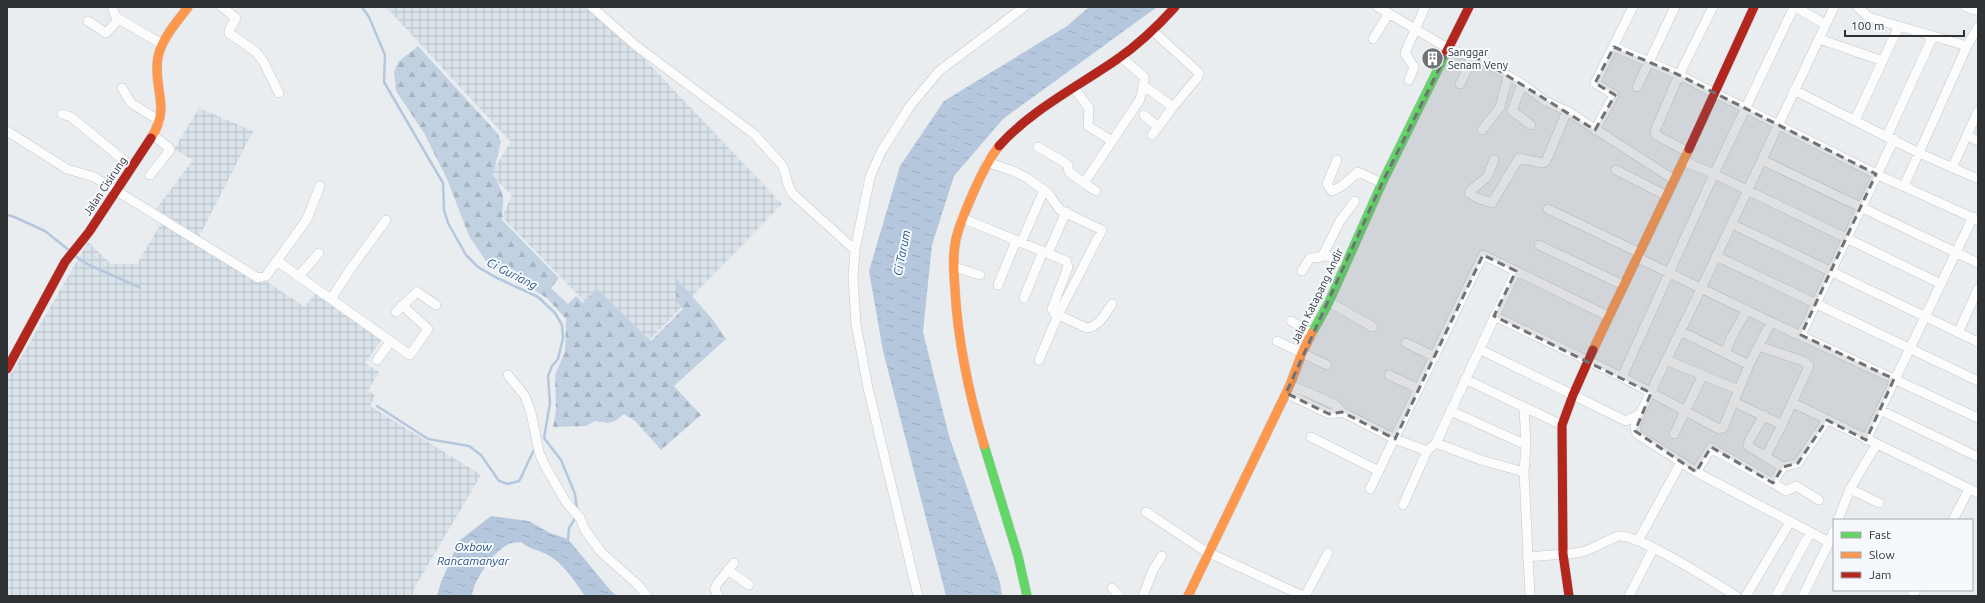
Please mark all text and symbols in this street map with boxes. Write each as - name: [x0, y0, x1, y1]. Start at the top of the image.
- scale bar: [1845, 12, 1964, 38]
- text: 100 m: [1851, 19, 1884, 32]
- building icon: Sanggar Senam Veny: [1419, 45, 1445, 71]
- place label: Sanggar Senam Veny: [1448, 46, 1509, 71]
- street label: Jalan Cisirung: [81, 154, 129, 218]
- water label: Ci Tarum: [891, 229, 912, 277]
- street label: Jalan Katapang Andir: [1289, 246, 1346, 346]
- water label: Ci Guriang: [485, 255, 540, 292]
- legend: [1833, 519, 1973, 591]
- text: Fast: [1869, 528, 1891, 541]
- water label: Oxbow Rancamanyar: [437, 540, 509, 567]
- text: Slow: [1869, 548, 1895, 561]
- text: Jam: [1869, 568, 1891, 581]

